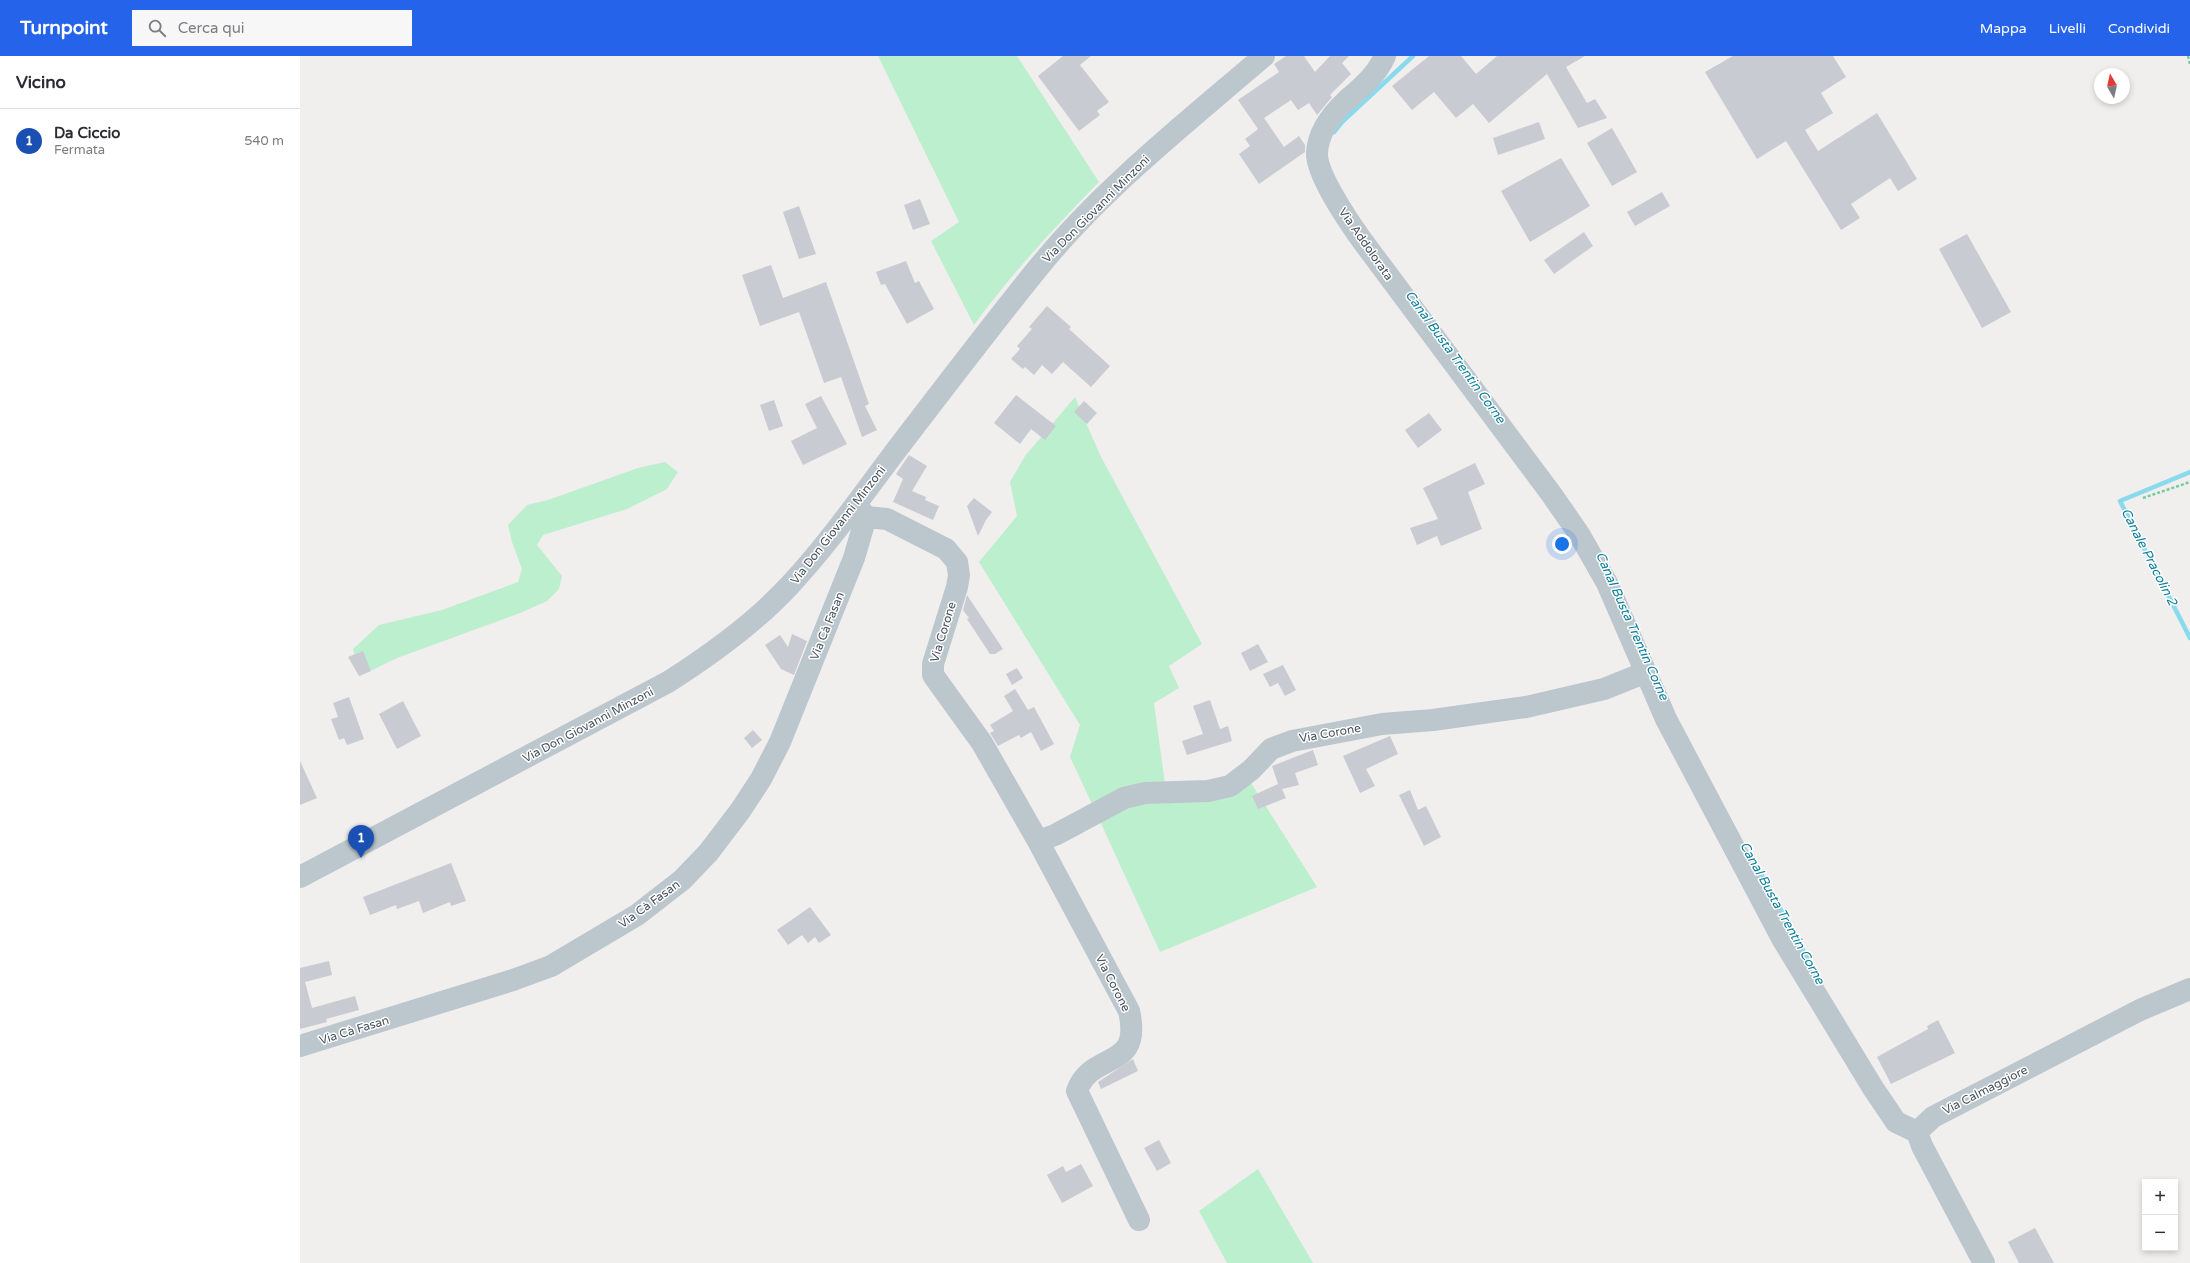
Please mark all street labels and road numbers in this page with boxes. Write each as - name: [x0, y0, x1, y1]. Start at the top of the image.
- street label: Via Don Giovanni Minzoni: [1039, 152, 1153, 266]
- street label: Via Addolorata: [1336, 205, 1396, 283]
- street label: Via Don Giovanni Minzoni: [788, 463, 888, 587]
- street label: Via Cà Fasan: [807, 590, 847, 662]
- street label: Via Corone: [927, 600, 959, 664]
- street label: Via Don Giovanni Minzoni: [520, 685, 656, 765]
- street label: Via Corone: [1298, 721, 1362, 745]
- street label: Via Cà Fasan: [616, 877, 682, 931]
- street label: Via Corone: [1093, 952, 1133, 1014]
- street label: Via Cà Fasan: [317, 1013, 391, 1047]
- street label: Via Calmaggiore: [1940, 1062, 2030, 1117]

